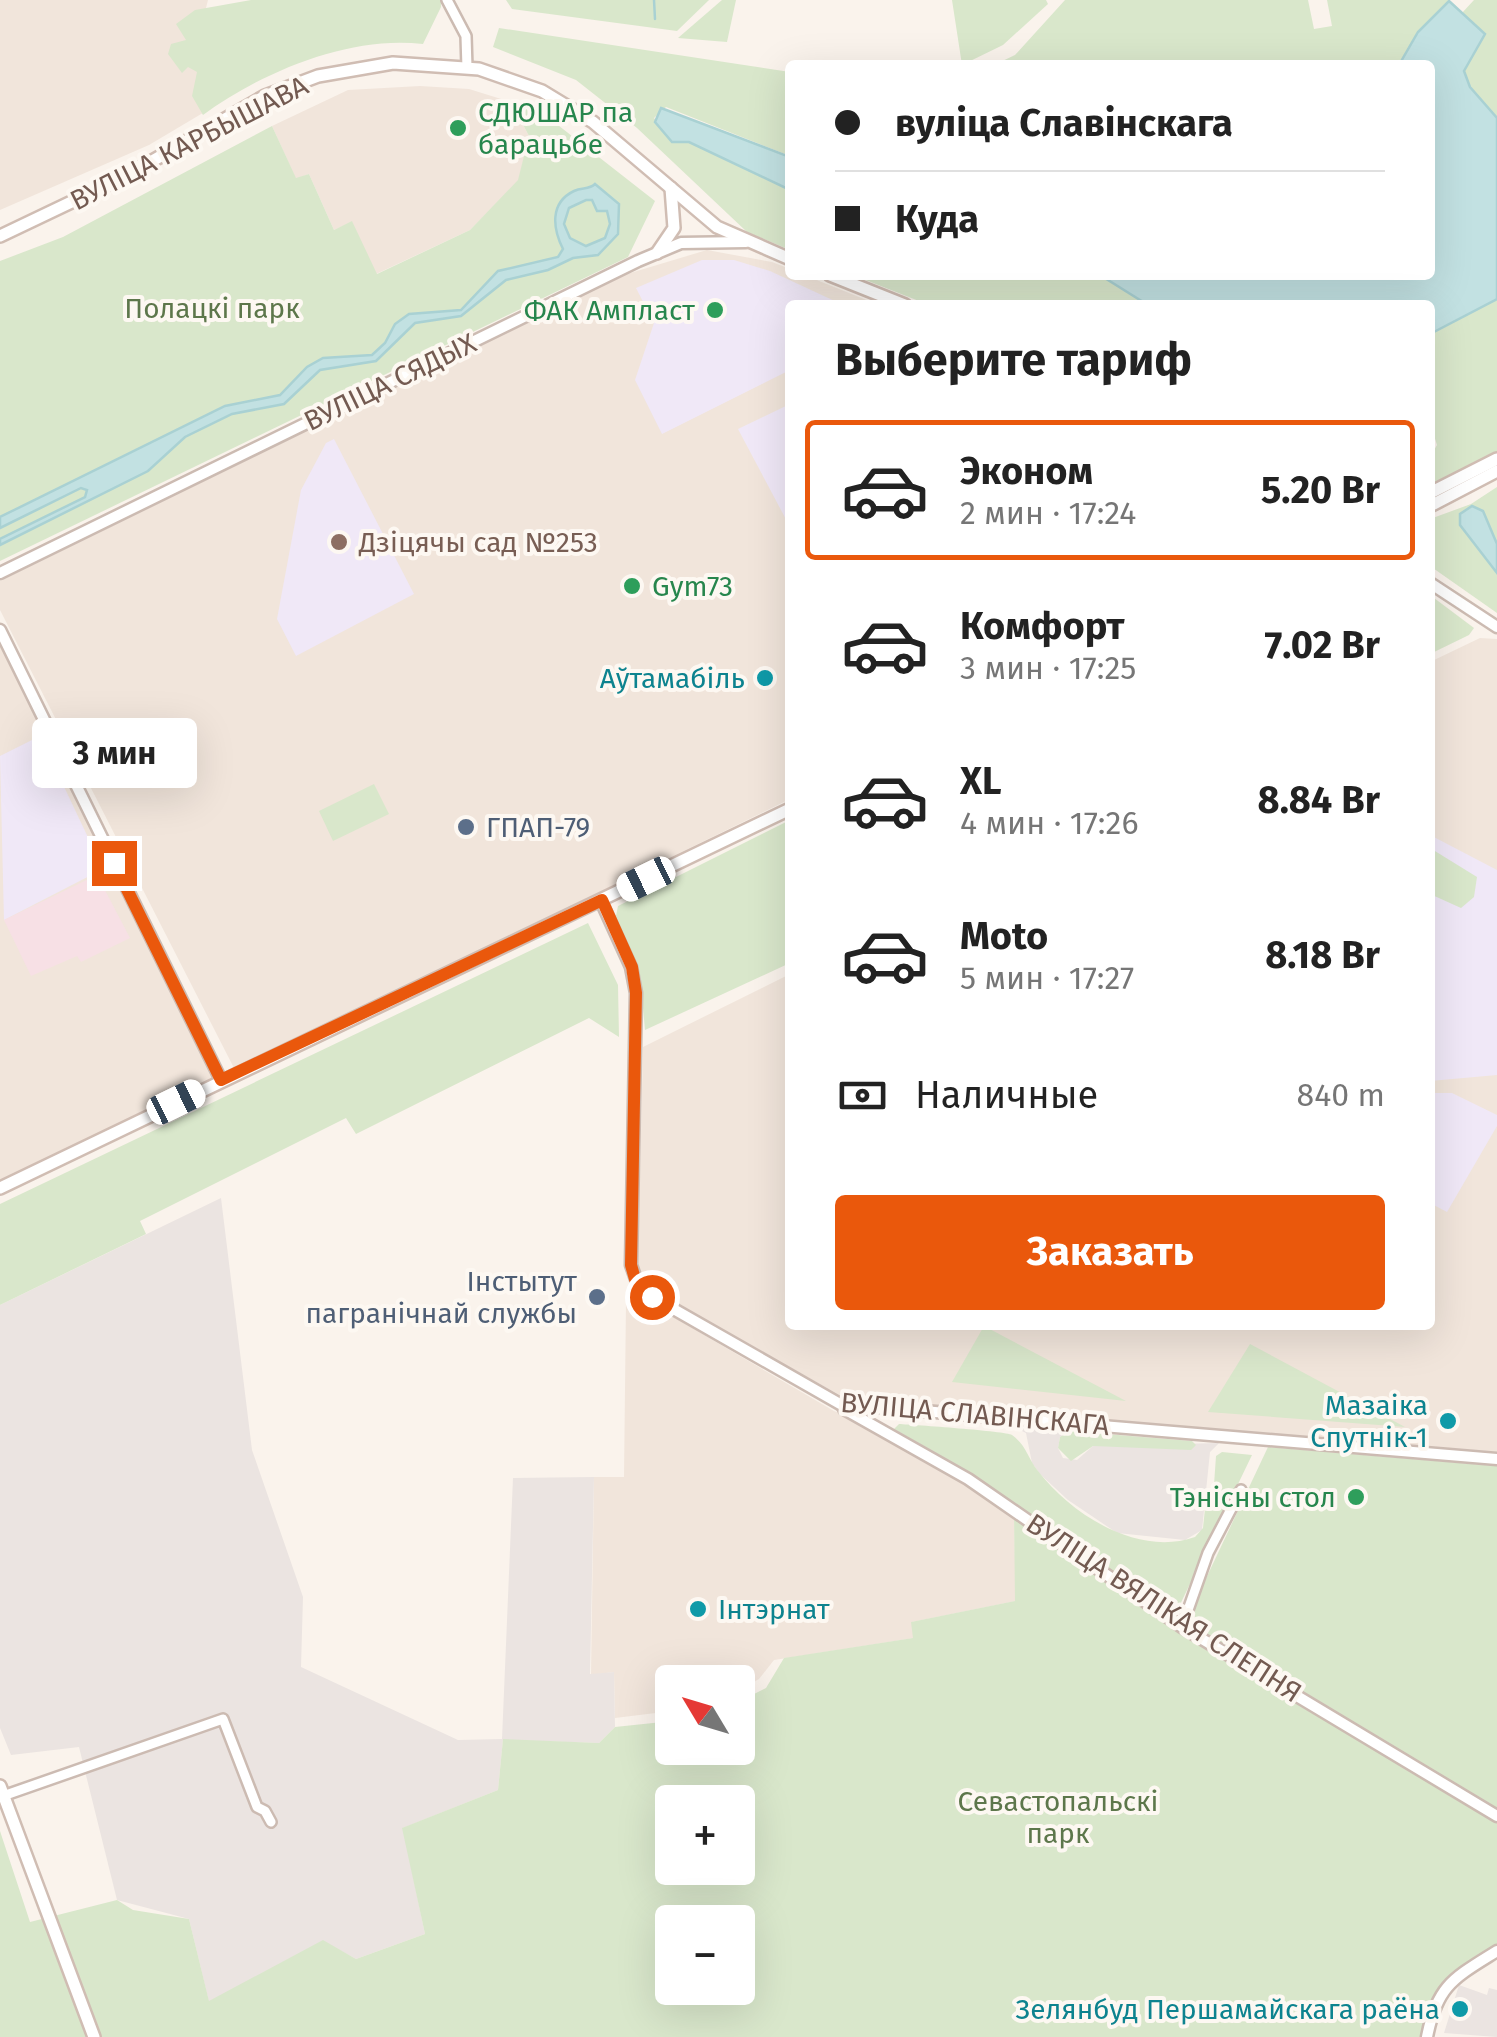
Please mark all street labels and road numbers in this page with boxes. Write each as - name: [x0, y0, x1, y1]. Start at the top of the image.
- street label: ВУЛІЦА КАРБЫШАВА: [65, 69, 313, 217]
- street label: ВУЛІЦА СЯДЫХ: [299, 326, 481, 438]
- street label: ВУЛІЦА СЛАВІНСКАГА: [839, 1386, 1111, 1442]
- street label: ВУЛІЦА ВЯЛІКАЯ СЛЕПНЯ: [1020, 1507, 1308, 1709]

